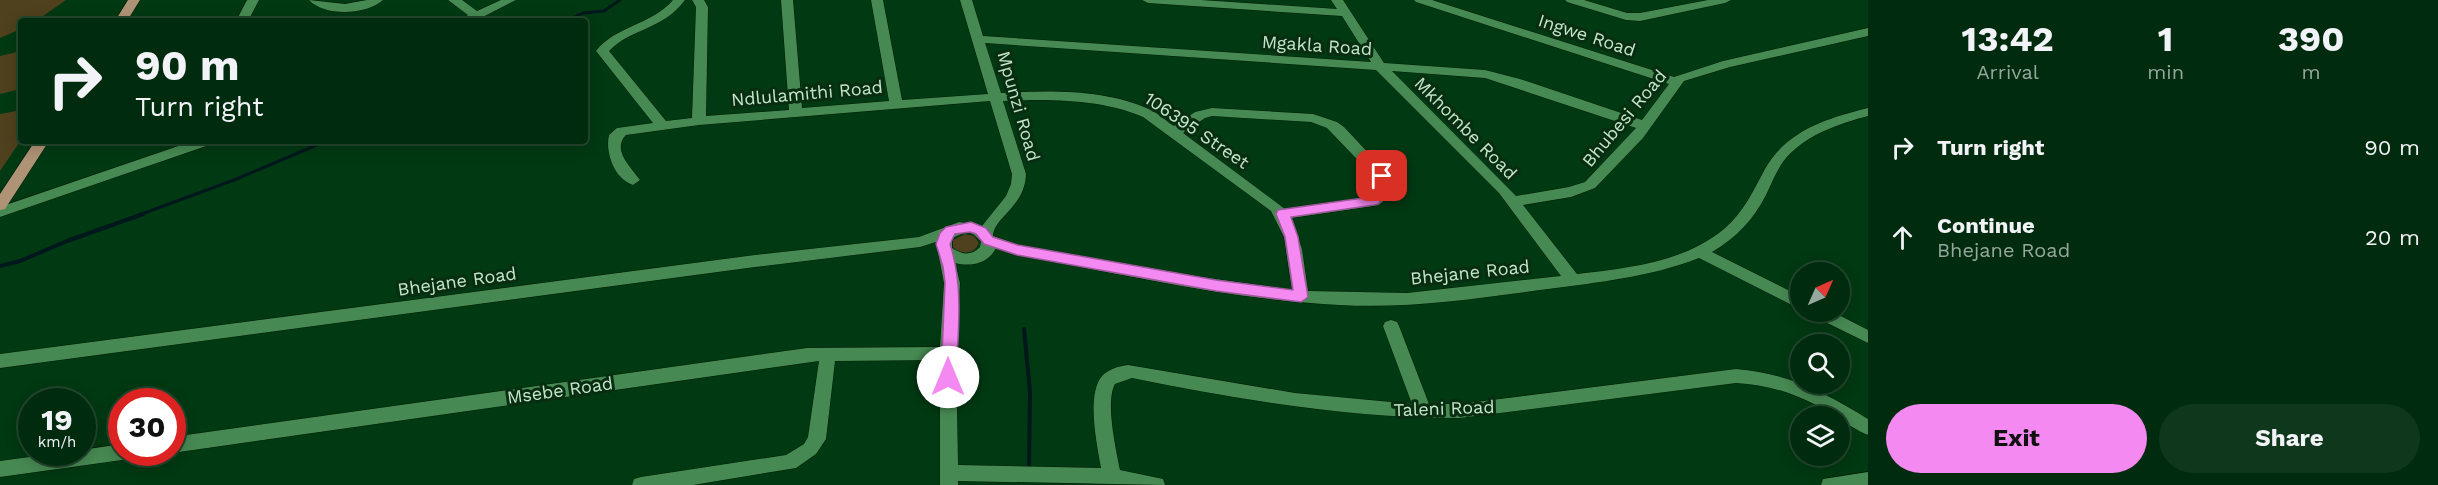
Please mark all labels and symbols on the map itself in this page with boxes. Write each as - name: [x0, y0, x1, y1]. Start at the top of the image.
- street label: Ingwe Road: [1536, 9, 1638, 61]
- street label: Mgakla Road: [1261, 31, 1373, 59]
- street label: Mpunzi Road: [993, 49, 1045, 163]
- street label: Bhubesi Road: [1577, 65, 1671, 171]
- street label: Mkhombe Road: [1410, 72, 1522, 184]
- street label: Ndlulamithi Road: [730, 76, 884, 110]
- street label: 106395 Street: [1141, 87, 1254, 173]
- pin: [1356, 150, 1407, 201]
- street label: Bhejane Road: [1409, 255, 1531, 289]
- street label: Bhejane Road: [396, 262, 518, 300]
- north arrow: [1790, 262, 1850, 322]
- position arrow: [916, 345, 980, 409]
- street label: Msebe Road: [506, 372, 614, 408]
- speed limit sign: 30: [108, 388, 186, 466]
- street label: Taleni Road: [1393, 396, 1495, 420]

